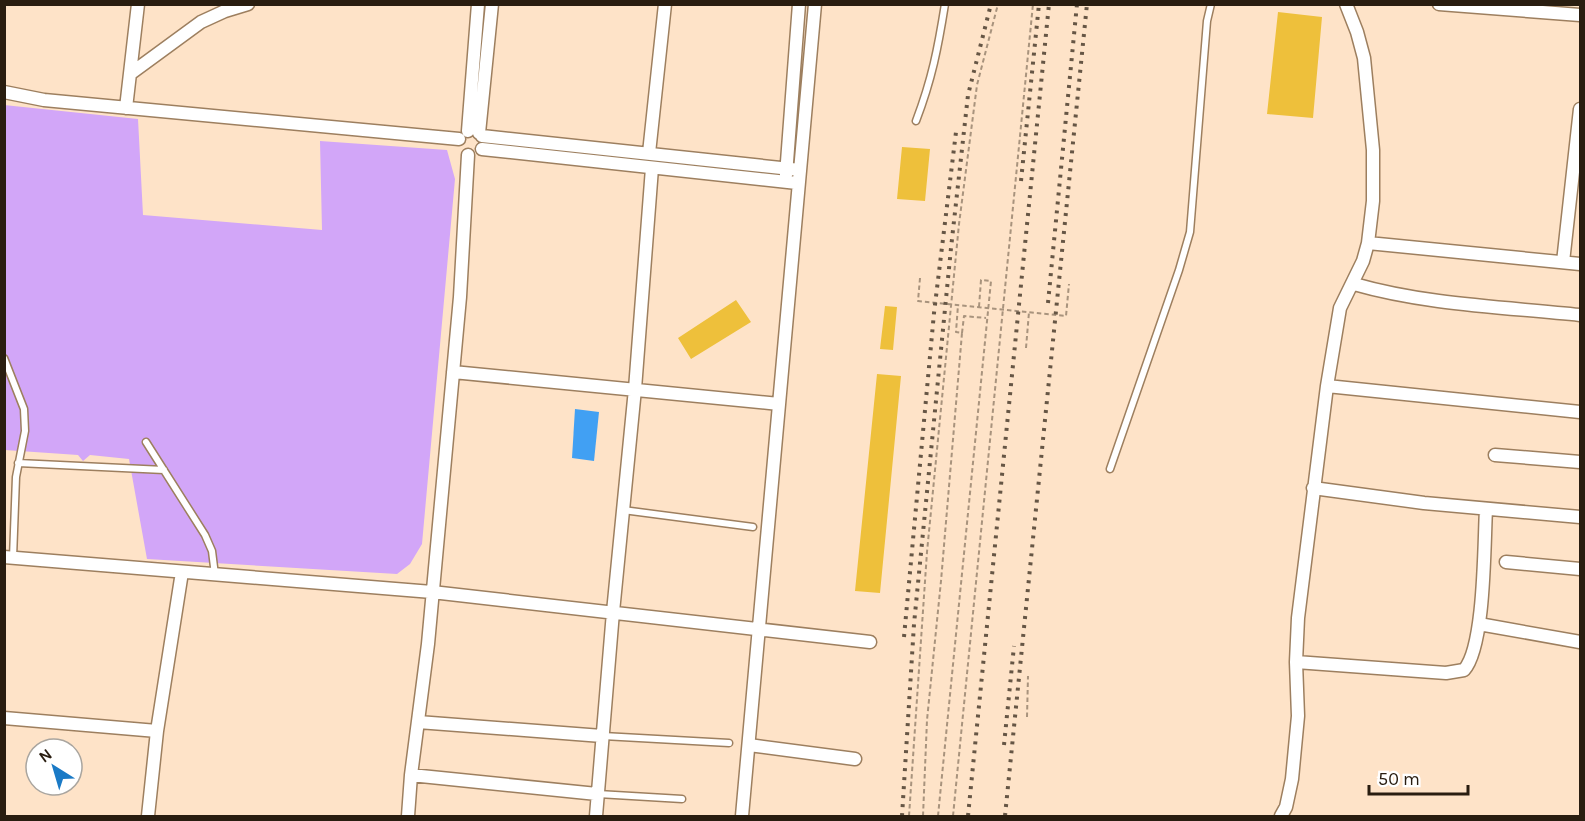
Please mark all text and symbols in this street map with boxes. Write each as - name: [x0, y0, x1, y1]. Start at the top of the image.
- north arrow: [24, 737, 84, 797]
- text: N: [35, 744, 56, 766]
- scale bar: [1369, 758, 1468, 796]
- text: 50 m: [1378, 768, 1420, 790]

